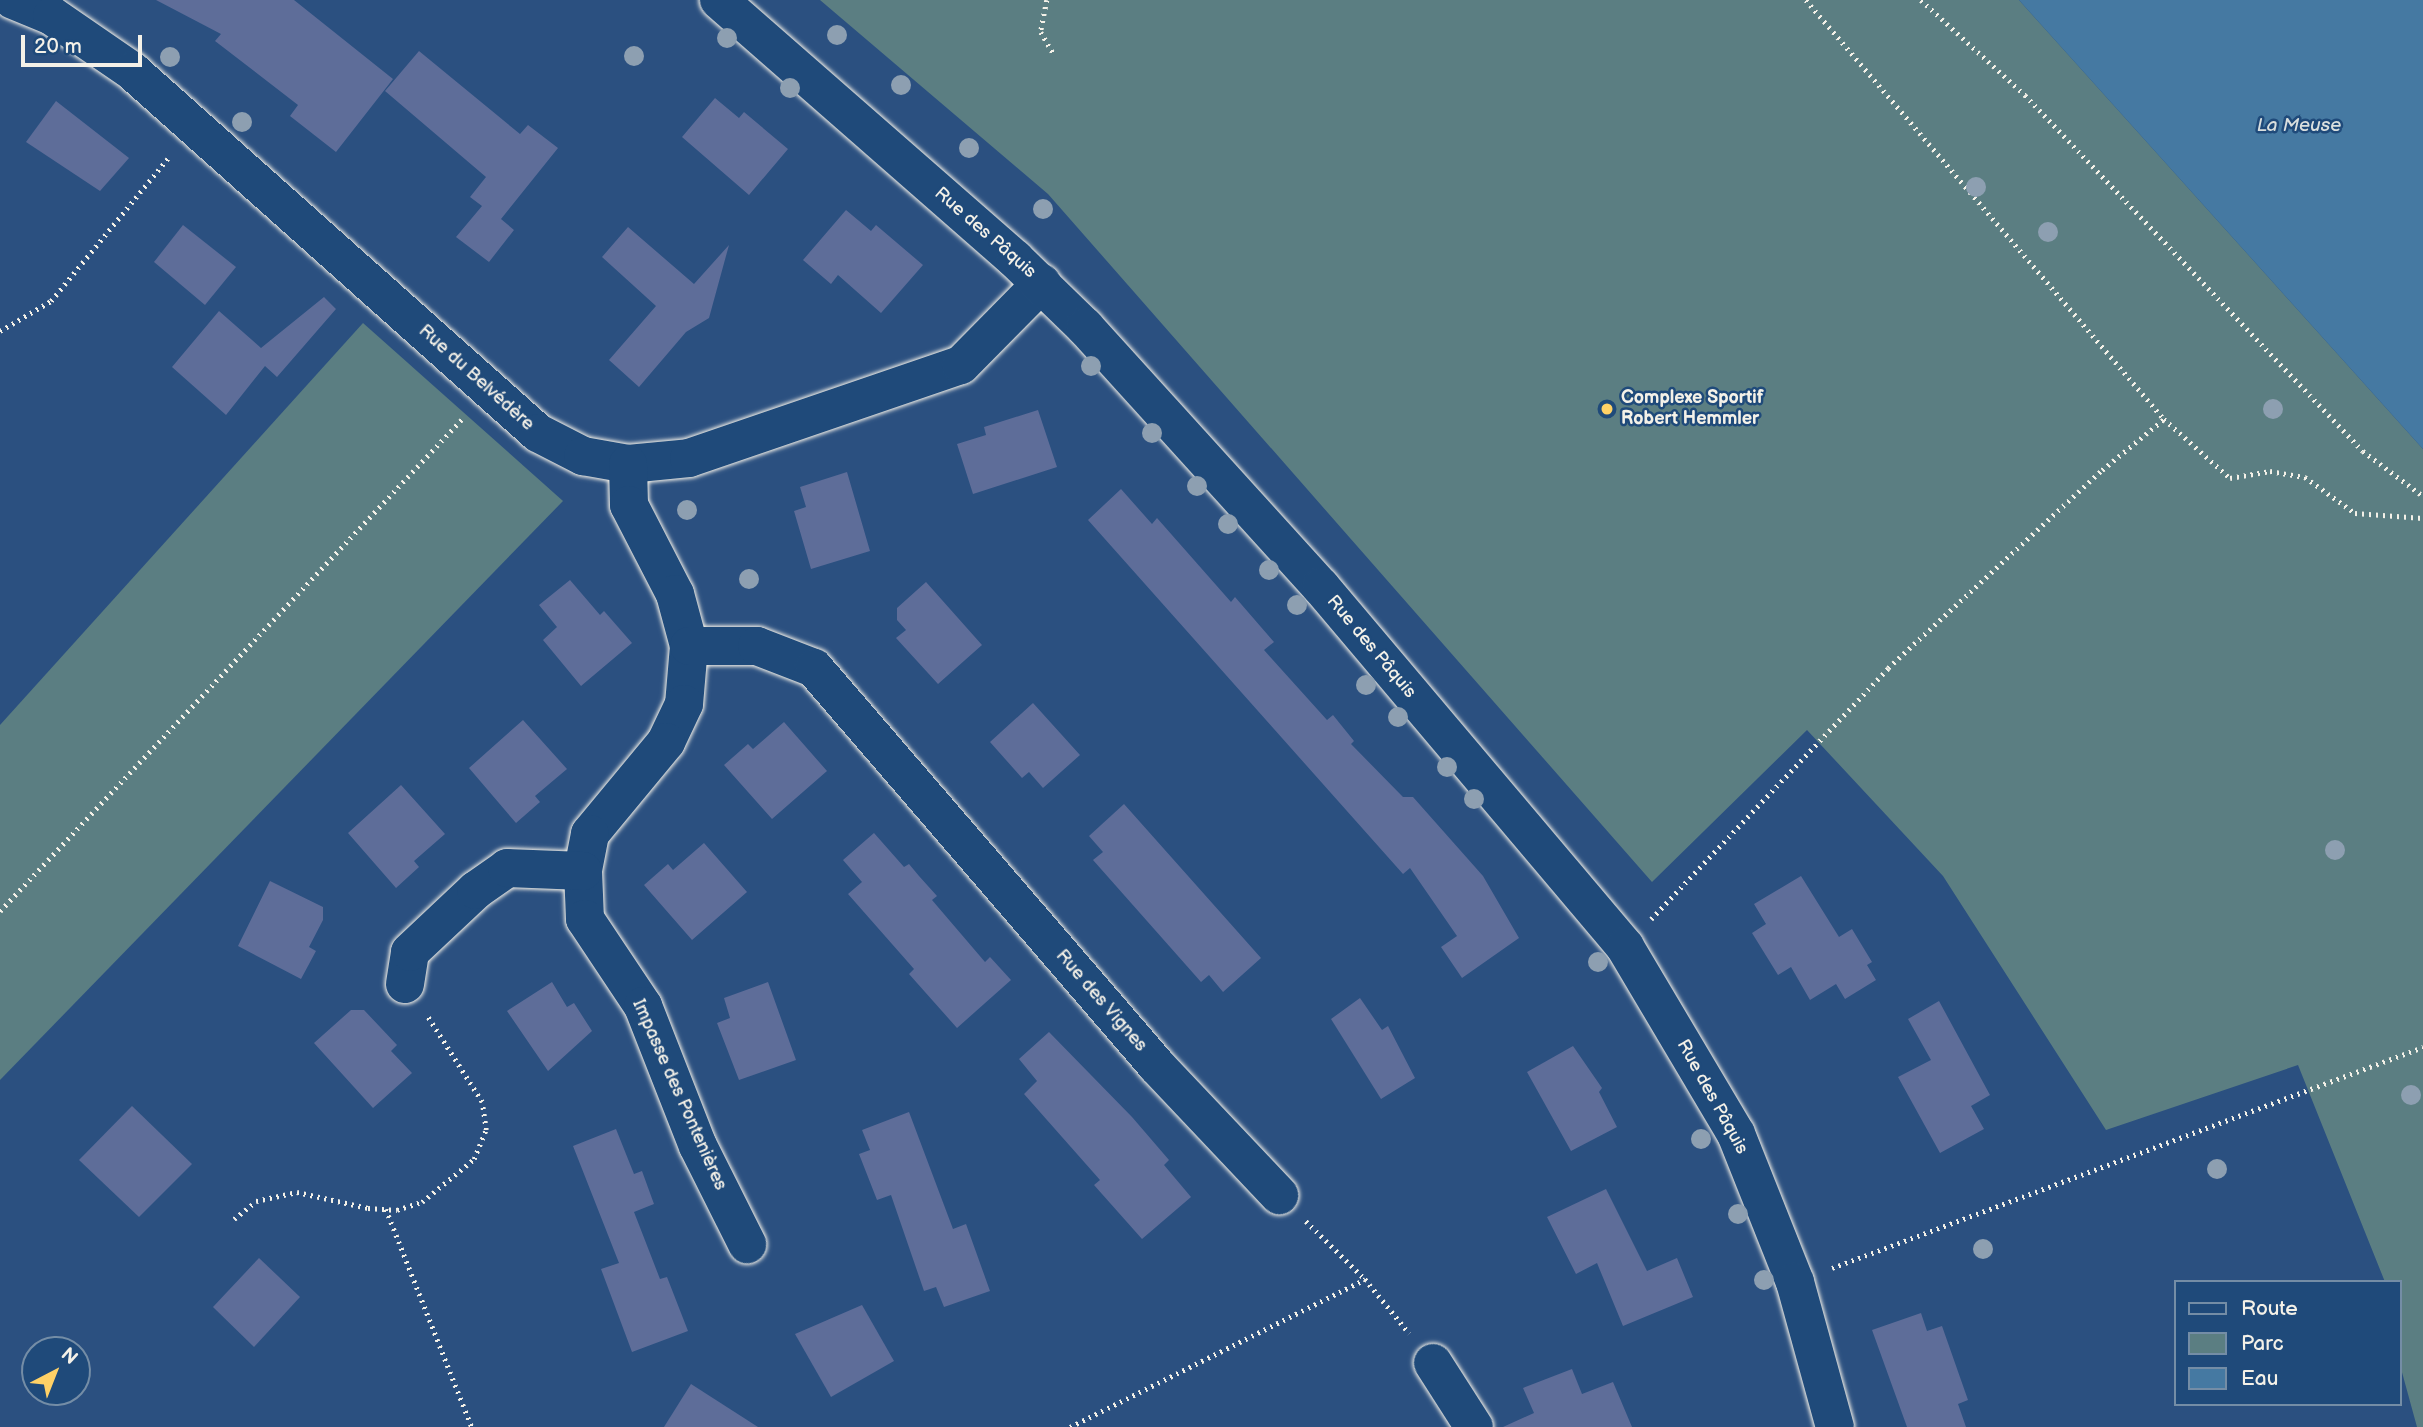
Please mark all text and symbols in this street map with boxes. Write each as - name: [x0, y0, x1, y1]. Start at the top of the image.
- scale bar: [24, 21, 145, 65]
- text: 20 m: [34, 34, 82, 59]
- water label: La Meuse: [2257, 115, 2341, 137]
- street label: Rue des Pâquis: [930, 183, 1040, 283]
- street label: Rue du Belvédère: [414, 321, 538, 435]
- place label: Complexe Sportif Robert Hemmler: [1621, 388, 1763, 430]
- marker: Complexe Sportif Robert Hemmler: [1599, 401, 1615, 417]
- street label: Rue des Pâquis: [1322, 591, 1420, 703]
- street label: Rue des Vignes: [1051, 945, 1151, 1057]
- street label: Impasse des Pontenières: [627, 996, 731, 1194]
- street label: Rue des Pâquis: [1672, 1036, 1752, 1158]
- legend: [2174, 1280, 2402, 1406]
- text: Route: [2241, 1296, 2298, 1321]
- text: Parc: [2241, 1331, 2284, 1356]
- north arrow: [21, 1336, 91, 1406]
- text: N: [56, 1343, 82, 1370]
- text: Eau: [2241, 1366, 2278, 1391]

